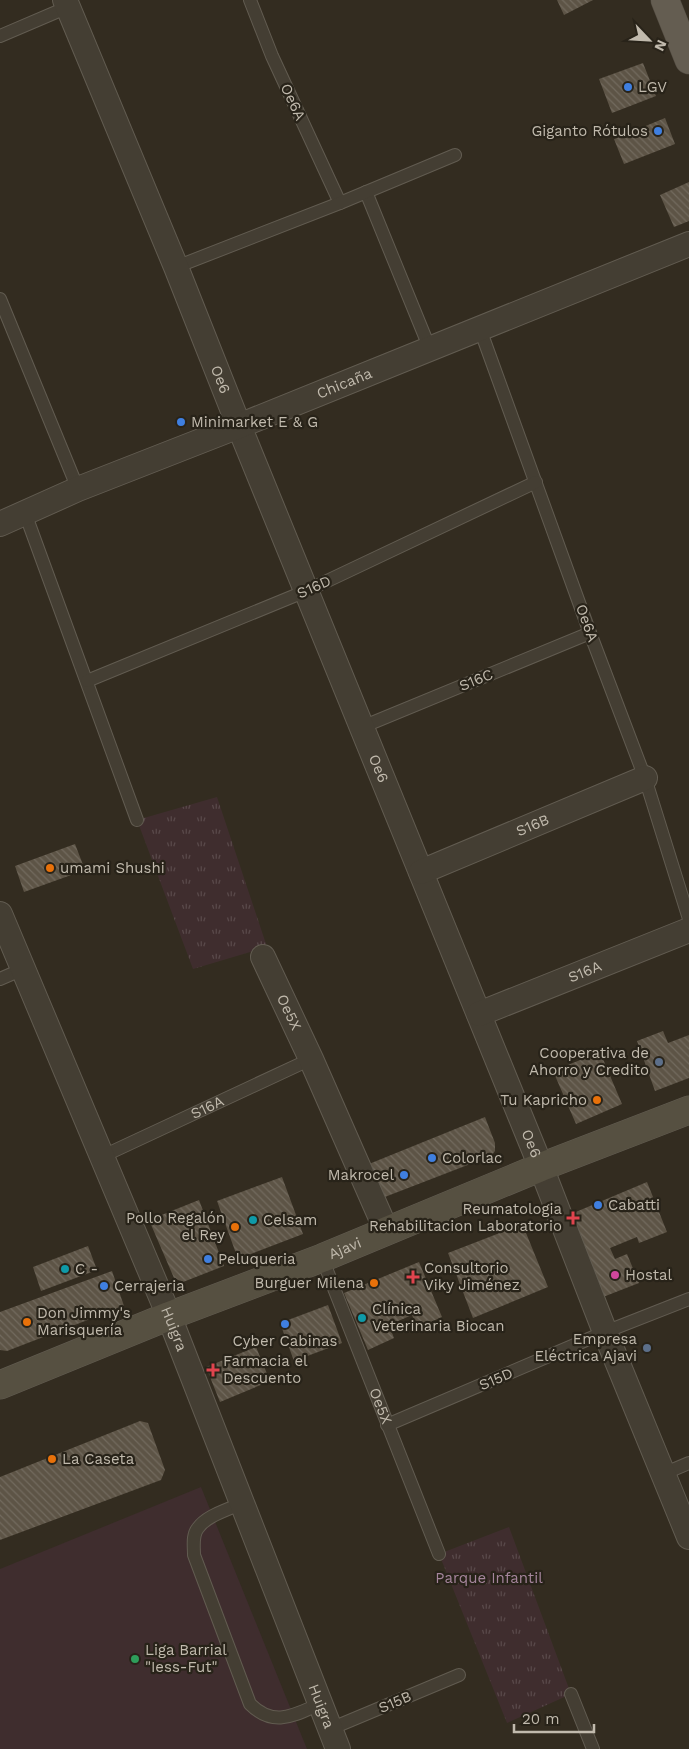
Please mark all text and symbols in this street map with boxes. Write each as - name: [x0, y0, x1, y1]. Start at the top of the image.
- north arrow: [624, 15, 674, 65]
- text: N: [651, 37, 670, 54]
- place label: LGV: [638, 78, 667, 96]
- street label: Oe6A: [277, 81, 309, 124]
- marker: LGV: [622, 81, 634, 93]
- place label: Giganto Rótulos: [531, 122, 648, 140]
- marker: Giganto Rótulos: [652, 125, 664, 137]
- street label: Oe6: [207, 363, 234, 396]
- street label: Chicaña: [314, 364, 375, 403]
- place label: Minimarket E & G: [191, 413, 318, 431]
- marker: Minimarket E & G: [175, 416, 187, 428]
- street label: S16D: [294, 572, 334, 602]
- street label: Oe6A: [572, 602, 602, 644]
- street label: S16C: [456, 665, 496, 695]
- street label: Oe6: [365, 752, 392, 785]
- street label: S16B: [513, 810, 552, 840]
- place label: umami Shushi: [60, 859, 165, 877]
- marker: umami Shushi: [44, 862, 56, 874]
- street label: S16A: [565, 957, 604, 986]
- street label: Oe5X: [273, 991, 305, 1033]
- place label: Cooperativa de Ahorro y Credito: [529, 1044, 649, 1079]
- marker: Cooperativa de Ahorro y Credito: [653, 1056, 665, 1068]
- place label: Tu Kapricho: [500, 1091, 587, 1109]
- street label: S16A: [188, 1092, 227, 1123]
- marker: Tu Kapricho: [591, 1094, 603, 1106]
- street label: Oe6: [518, 1127, 545, 1160]
- place label: Colorlac: [442, 1149, 502, 1167]
- marker: Colorlac: [426, 1152, 438, 1164]
- place label: Makrocel: [328, 1166, 394, 1184]
- marker: Makrocel: [398, 1169, 410, 1181]
- place label: Cabatti: [608, 1196, 660, 1214]
- marker: Cabatti: [592, 1199, 604, 1211]
- place label: Reumatologia Rehabilitacion Laboratorio: [369, 1200, 563, 1235]
- place label: Pollo Regalón el Rey: [126, 1209, 225, 1244]
- place label: Celsam: [263, 1211, 317, 1229]
- marker: Reumatologia Rehabilitacion Laboratorio: [566, 1211, 580, 1225]
- marker: Celsam: [247, 1214, 259, 1226]
- marker: Pollo Regalón el Rey: [229, 1221, 241, 1233]
- street label: Ajavi: [326, 1234, 364, 1263]
- place label: Peluqueria: [218, 1250, 296, 1268]
- marker: Peluqueria: [202, 1253, 214, 1265]
- place label: Consultorio Viky Jiménez: [424, 1259, 520, 1294]
- place label: C -: [75, 1260, 98, 1278]
- marker: C -: [59, 1263, 71, 1275]
- place label: Hostal: [625, 1266, 673, 1284]
- marker: Hostal: [609, 1269, 621, 1281]
- marker: Consultorio Viky Jiménez: [406, 1270, 420, 1284]
- place label: Burguer Milena: [255, 1274, 364, 1292]
- place label: Cerrajeria: [114, 1277, 185, 1295]
- marker: Burguer Milena: [368, 1277, 380, 1289]
- marker: Cerrajeria: [98, 1280, 110, 1292]
- place label: Clínica Veterinaria Biocan: [372, 1300, 505, 1335]
- place label: Don Jimmy's Marisquería: [37, 1304, 131, 1339]
- street label: Huigra: [157, 1304, 191, 1354]
- marker: Clínica Veterinaria Biocan: [356, 1312, 368, 1324]
- marker: Don Jimmy's Marisquería: [21, 1316, 33, 1328]
- marker: Cyber Cabinas: [279, 1318, 291, 1330]
- place label: Empresa Eléctrica Ajavi: [534, 1330, 638, 1365]
- place label: Cyber Cabinas: [233, 1332, 338, 1350]
- marker: Empresa Eléctrica Ajavi: [641, 1342, 653, 1354]
- place label: Farmacia el Descuento: [223, 1352, 308, 1387]
- marker: Farmacia el Descuento: [207, 1364, 219, 1376]
- street label: S15D: [476, 1364, 516, 1394]
- street label: Oe5X: [365, 1385, 396, 1427]
- place label: La Caseta: [62, 1450, 135, 1468]
- marker: La Caseta: [46, 1453, 58, 1465]
- park label: Parque Infantil: [435, 1569, 543, 1587]
- place label: Liga Barrial "Iess-Fut": [145, 1641, 227, 1676]
- marker: Liga Barrial "Iess-Fut": [129, 1653, 141, 1665]
- street label: Huigra: [304, 1681, 338, 1732]
- street label: S15B: [376, 1687, 414, 1717]
- scale bar: [514, 1702, 594, 1734]
- text: 20 m: [522, 1710, 560, 1728]

